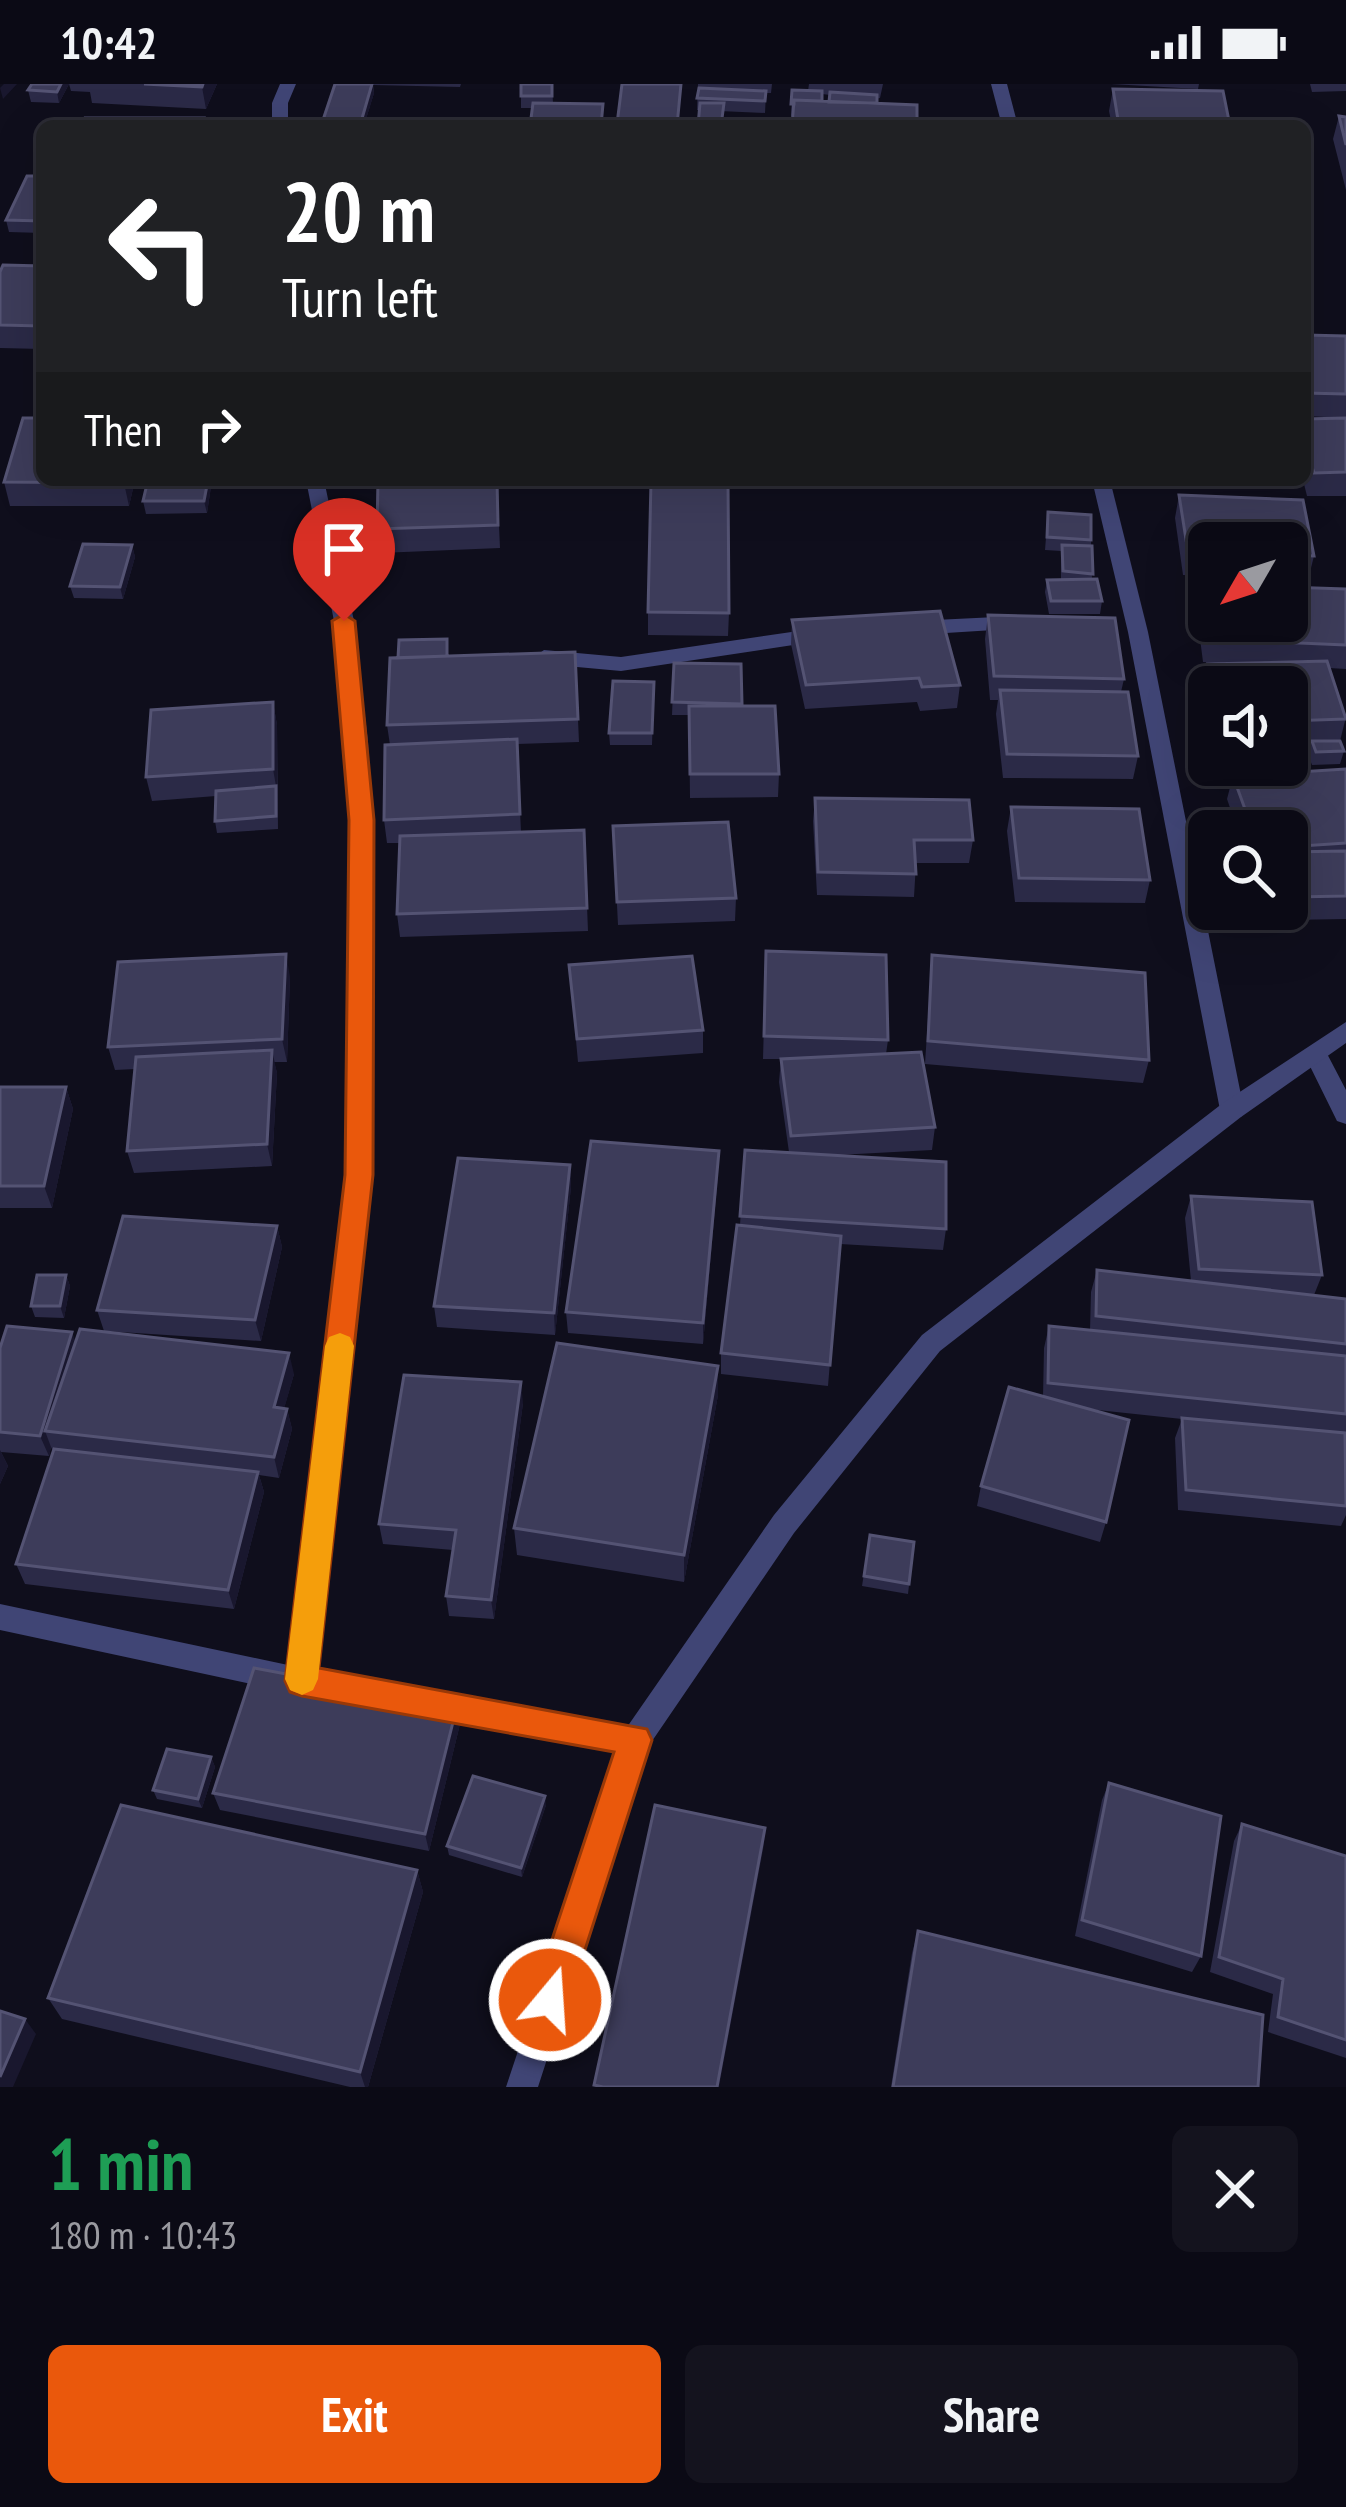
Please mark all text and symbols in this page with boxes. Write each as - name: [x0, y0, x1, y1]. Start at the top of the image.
- text: 10:42: [60, 13, 157, 71]
- text: 20 m: [282, 156, 435, 265]
- icon: left: [84, 168, 240, 324]
- text: Turn left: [282, 262, 438, 332]
- icon: right: [186, 396, 252, 462]
- text: Then: [84, 400, 162, 458]
- pin: [293, 498, 395, 621]
- icon: arrive: [311, 516, 377, 582]
- north arrow: [1188, 522, 1308, 642]
- map controls: [1188, 522, 1308, 930]
- button: sound: [1188, 666, 1308, 786]
- button: search: [1188, 810, 1308, 930]
- position arrow: [487, 1937, 613, 2063]
- text: 1 min: [48, 2117, 193, 2210]
- button: close: [1172, 2126, 1298, 2252]
- text: 180 m · 10:43: [48, 2209, 237, 2260]
- button: Exit: [48, 2345, 661, 2483]
- button: Share: [685, 2345, 1298, 2483]

